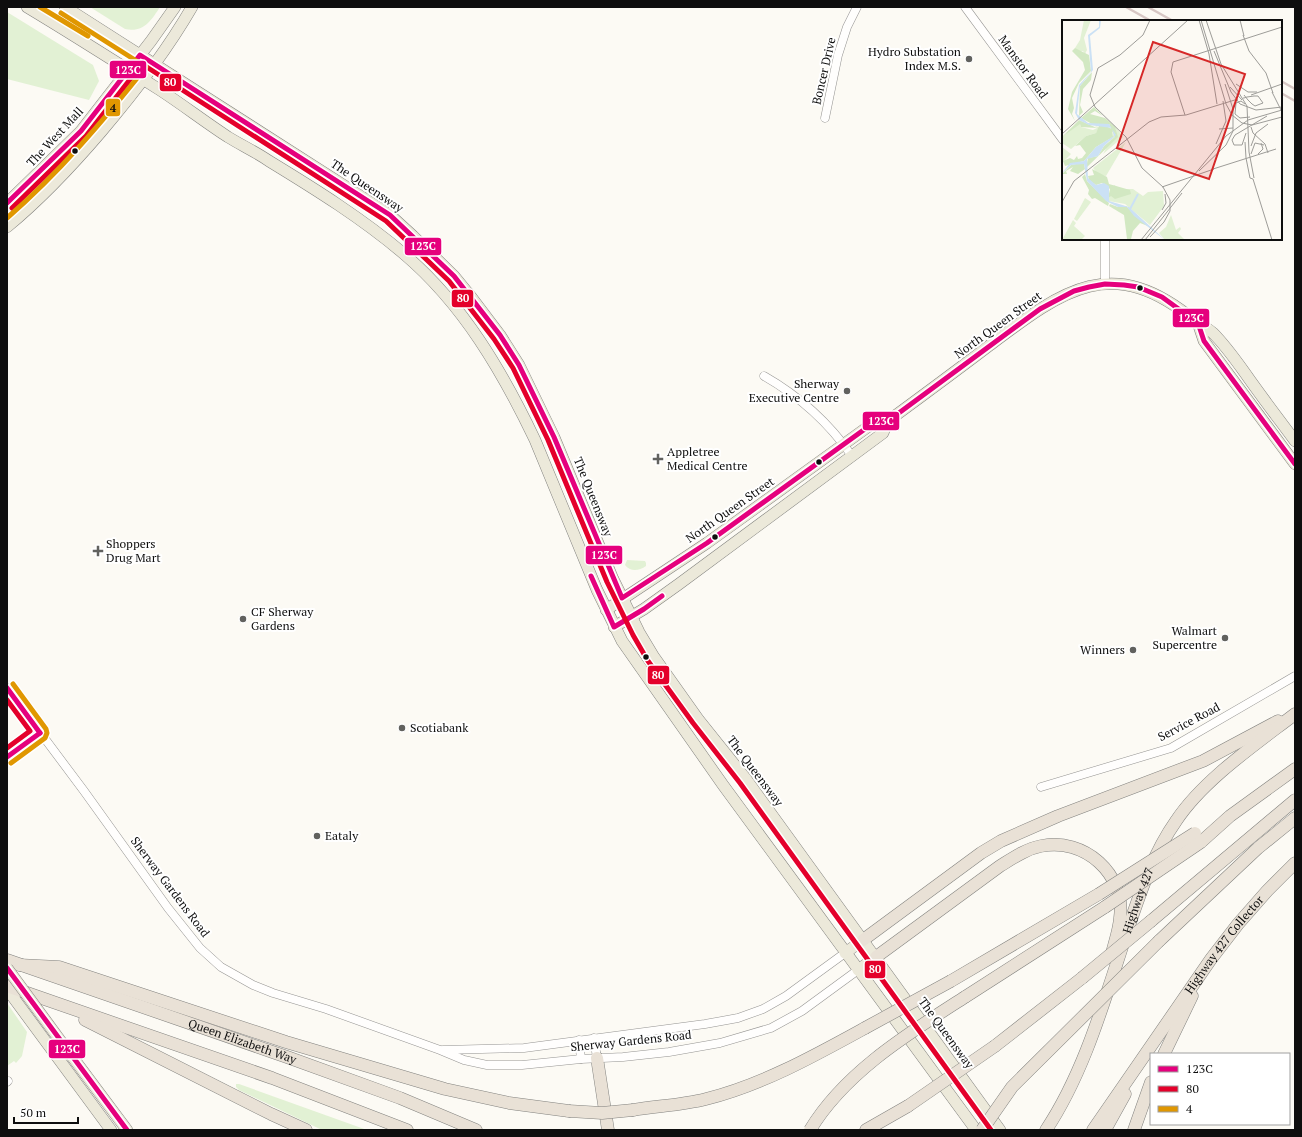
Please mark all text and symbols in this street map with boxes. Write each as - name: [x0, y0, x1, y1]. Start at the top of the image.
- inset map: [1062, 20, 1282, 240]
- street label: Manstor Road: [996, 32, 1051, 101]
- street label: Boncer Drive: [808, 36, 839, 106]
- place label: Hydro Substation Index M.S.: [868, 44, 961, 73]
- marker: Hydro Substation Index M.S.: [964, 54, 974, 64]
- line badge: 123C: [109, 60, 147, 79]
- text: 123C: [115, 63, 141, 77]
- line badge: 80: [159, 73, 182, 92]
- text: 80: [164, 75, 176, 89]
- line badge: 4: [105, 98, 121, 117]
- text: 4: [110, 101, 117, 115]
- street label: The West Mall: [23, 103, 86, 170]
- unlabelled marker: [70, 146, 80, 156]
- street label: The Queensway: [328, 156, 407, 216]
- line badge: 123C: [404, 237, 442, 256]
- text: 123C: [410, 239, 436, 253]
- unlabelled marker: [1135, 283, 1145, 293]
- street label: North Queen Street: [951, 288, 1045, 361]
- line badge: 80: [451, 289, 474, 308]
- text: 80: [457, 291, 469, 305]
- line badge: 123C: [1172, 308, 1210, 328]
- text: 123C: [1178, 311, 1204, 325]
- place label: Sherway Executive Centre: [749, 376, 840, 405]
- marker: Sherway Executive Centre: [842, 386, 852, 396]
- line badge: 123C: [862, 411, 900, 431]
- text: 123C: [868, 414, 894, 428]
- place label: Appletree Medical Centre: [667, 444, 748, 473]
- marker: Appletree Medical Centre: [652, 453, 664, 465]
- street label: The Queensway: [571, 455, 617, 540]
- unlabelled marker: [814, 457, 824, 467]
- street label: North Queen Street: [683, 473, 777, 546]
- unlabelled marker: [710, 532, 720, 542]
- place label: Shoppers Drug Mart: [106, 536, 161, 565]
- line badge: 123C: [585, 545, 623, 565]
- marker: Shoppers Drug Mart: [93, 546, 103, 556]
- text: 123C: [591, 548, 617, 562]
- place label: CF Sherway Gardens: [251, 604, 314, 633]
- marker: CF Sherway Gardens: [238, 614, 248, 624]
- place label: Walmart Supercentre: [1153, 623, 1218, 652]
- marker: Walmart Supercentre: [1220, 633, 1230, 643]
- place label: Winners: [1080, 642, 1125, 657]
- marker: Winners: [1128, 645, 1138, 655]
- unlabelled marker: [641, 652, 651, 662]
- line badge: 80: [647, 665, 670, 685]
- text: 80: [652, 668, 664, 682]
- street label: Service Road: [1155, 699, 1223, 744]
- place label: Scotiabank: [410, 720, 469, 735]
- marker: Scotiabank: [397, 723, 407, 733]
- street label: The Queensway: [724, 732, 787, 810]
- place label: Eataly: [325, 828, 359, 843]
- marker: Eataly: [312, 831, 322, 841]
- street label: Sherway Gardens Road: [128, 834, 213, 940]
- street label: Highway 427: [1119, 865, 1157, 935]
- street label: Highway 427 Collector: [1181, 892, 1267, 997]
- line badge: 80: [864, 960, 886, 979]
- text: 80: [869, 962, 881, 976]
- street label: The Queensway: [916, 994, 978, 1072]
- street label: Queen Elizabeth Way: [186, 1015, 300, 1067]
- street label: Sherway Gardens Road: [570, 1027, 693, 1054]
- line badge: 123C: [48, 1039, 86, 1059]
- text: 123C: [54, 1042, 80, 1056]
- legend: [1150, 1053, 1290, 1125]
- text: 123C: [1186, 1061, 1213, 1076]
- text: 80: [1186, 1081, 1199, 1096]
- scale bar: [14, 1099, 78, 1125]
- text: 4: [1186, 1101, 1193, 1116]
- text: 50 m: [20, 1105, 47, 1120]

